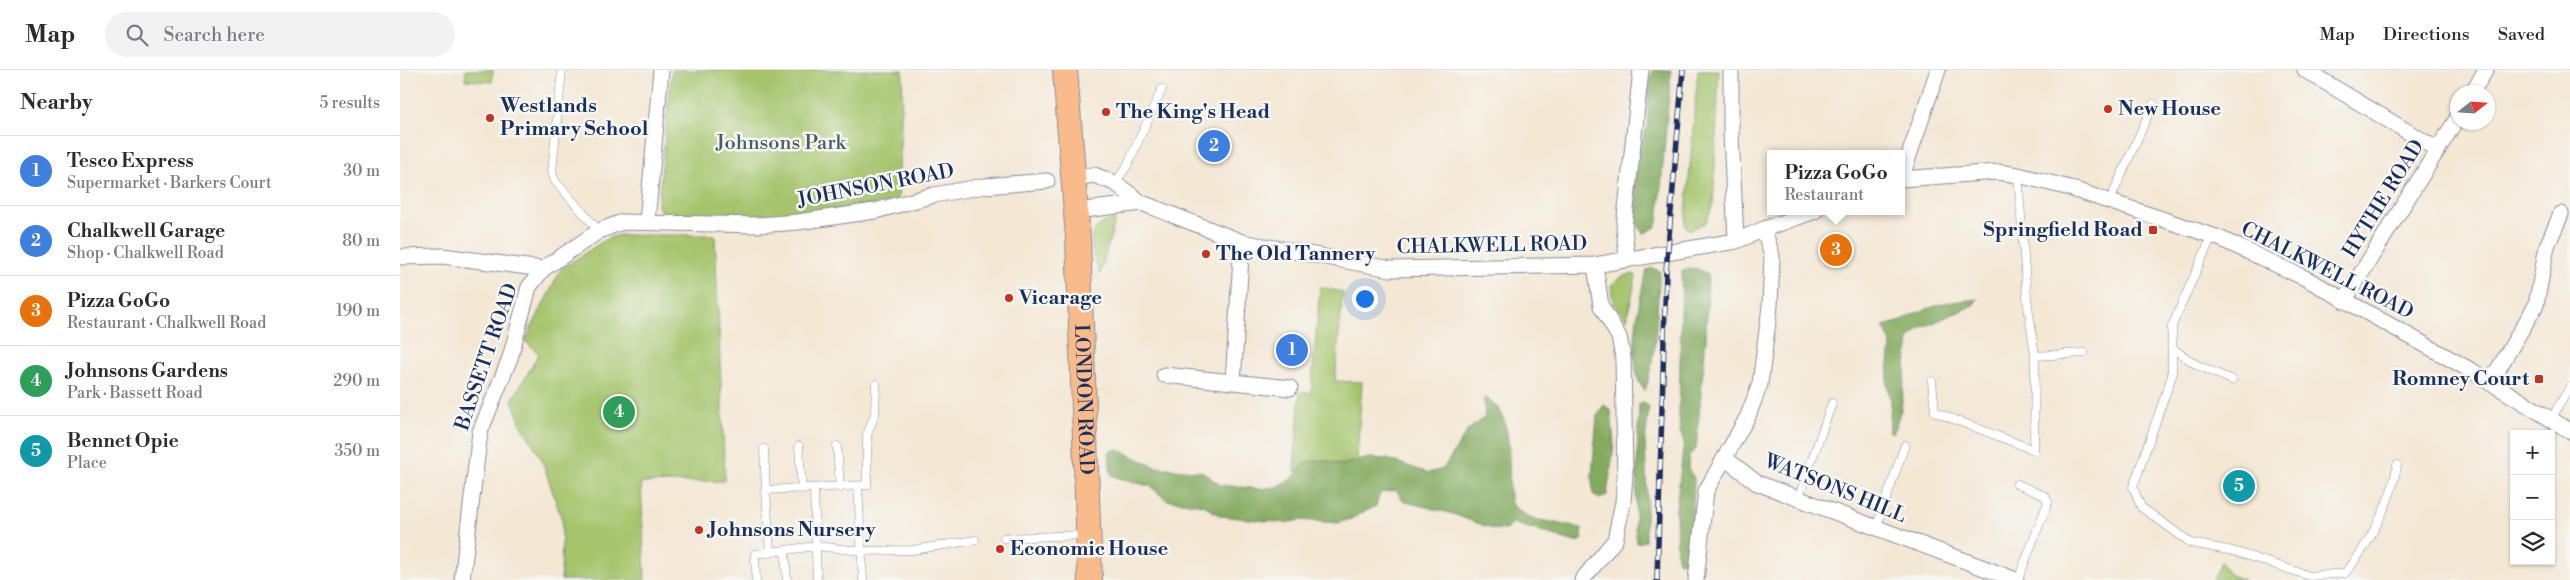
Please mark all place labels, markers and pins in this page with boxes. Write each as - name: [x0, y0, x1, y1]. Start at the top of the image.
- place label: Westlands Primary School: [499, 94, 649, 142]
- place label: New House: [2118, 97, 2221, 122]
- place label: The King's Head: [1116, 100, 1270, 125]
- marker: New House: [2102, 103, 2114, 115]
- marker: The King's Head: [1100, 106, 1112, 118]
- marker: Westlands Primary School: [484, 112, 496, 124]
- pin: 2: [1198, 127, 1230, 165]
- place label: Springfield Road: [1983, 218, 2143, 243]
- marker: Springfield Road: [2147, 224, 2159, 236]
- pin: 3: [1820, 231, 1852, 269]
- place label: The Old Tannery: [1216, 242, 1376, 267]
- marker: The Old Tannery: [1200, 248, 1212, 260]
- place label: Vicarage: [1018, 286, 1102, 311]
- marker: Vicarage: [1003, 292, 1015, 304]
- pin: 1: [1276, 331, 1308, 369]
- place label: Romney Court: [2392, 367, 2530, 392]
- marker: Romney Court: [2533, 373, 2545, 385]
- pin: 4: [603, 393, 635, 431]
- pin: 5: [2223, 467, 2255, 505]
- place label: Johnsons Nursery: [706, 518, 877, 543]
- marker: Johnsons Nursery: [693, 524, 705, 536]
- place label: Economic House: [1010, 537, 1168, 562]
- marker: Economic House: [994, 543, 1006, 555]

